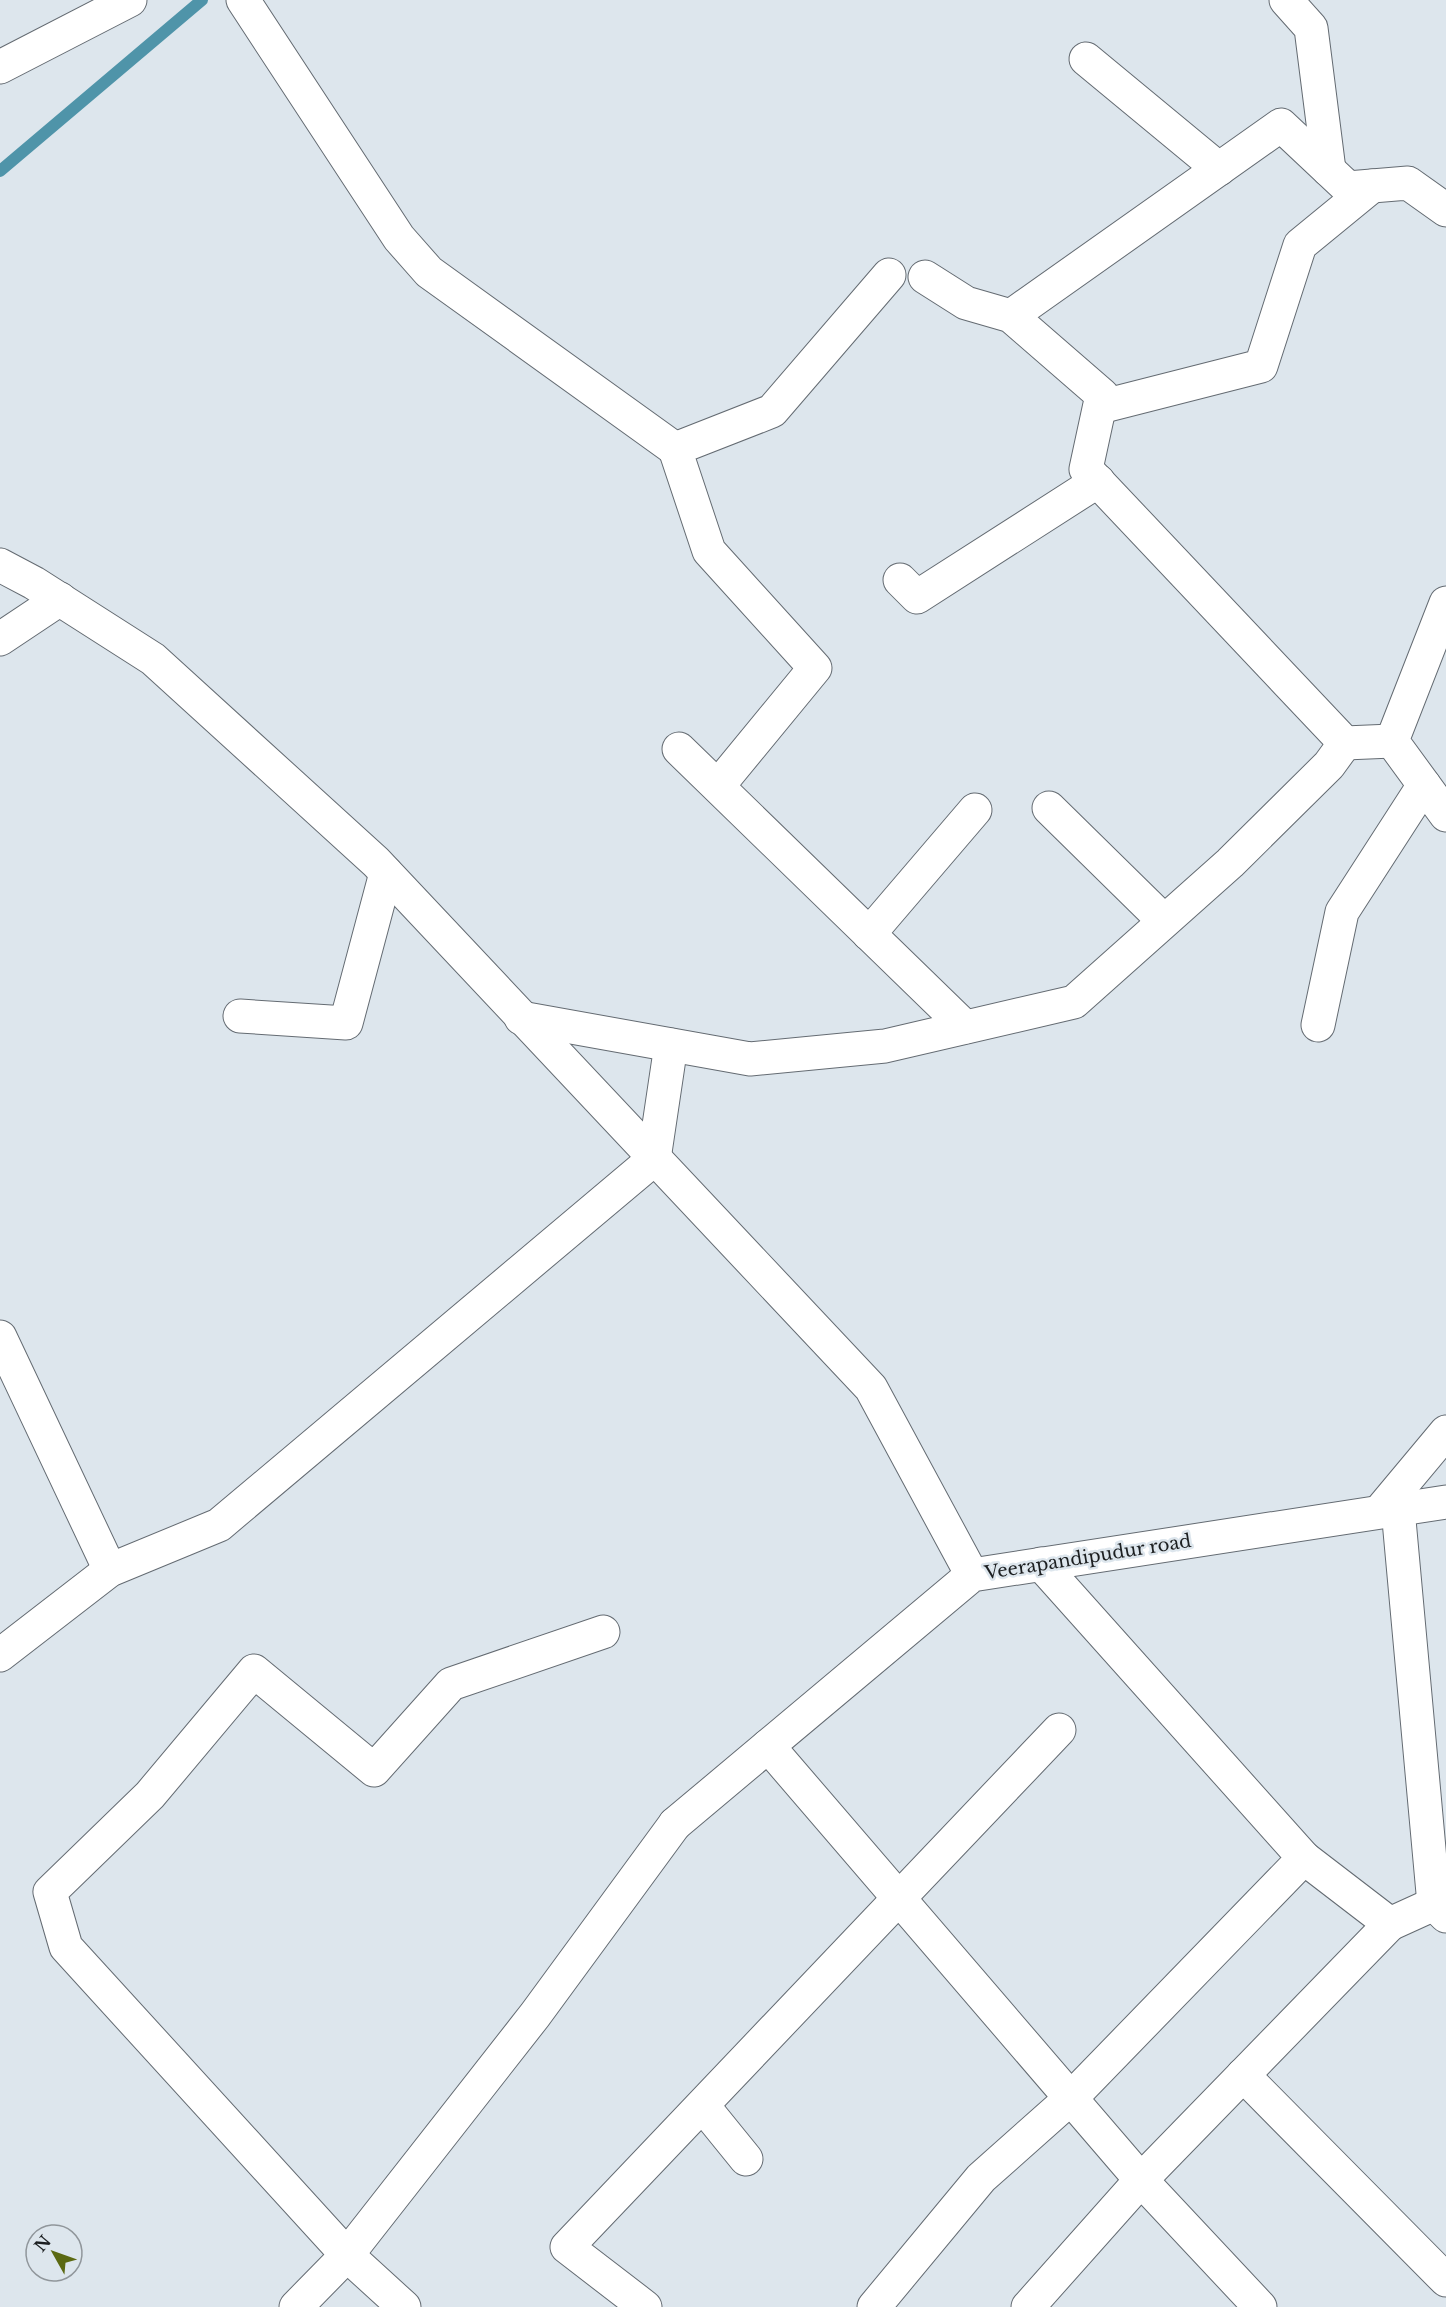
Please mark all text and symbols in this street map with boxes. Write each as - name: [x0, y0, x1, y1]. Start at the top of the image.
- street label: Veerapandipudur road: [982, 1530, 1193, 1584]
- north arrow: [24, 2223, 84, 2283]
- text: N: [30, 2231, 55, 2256]

